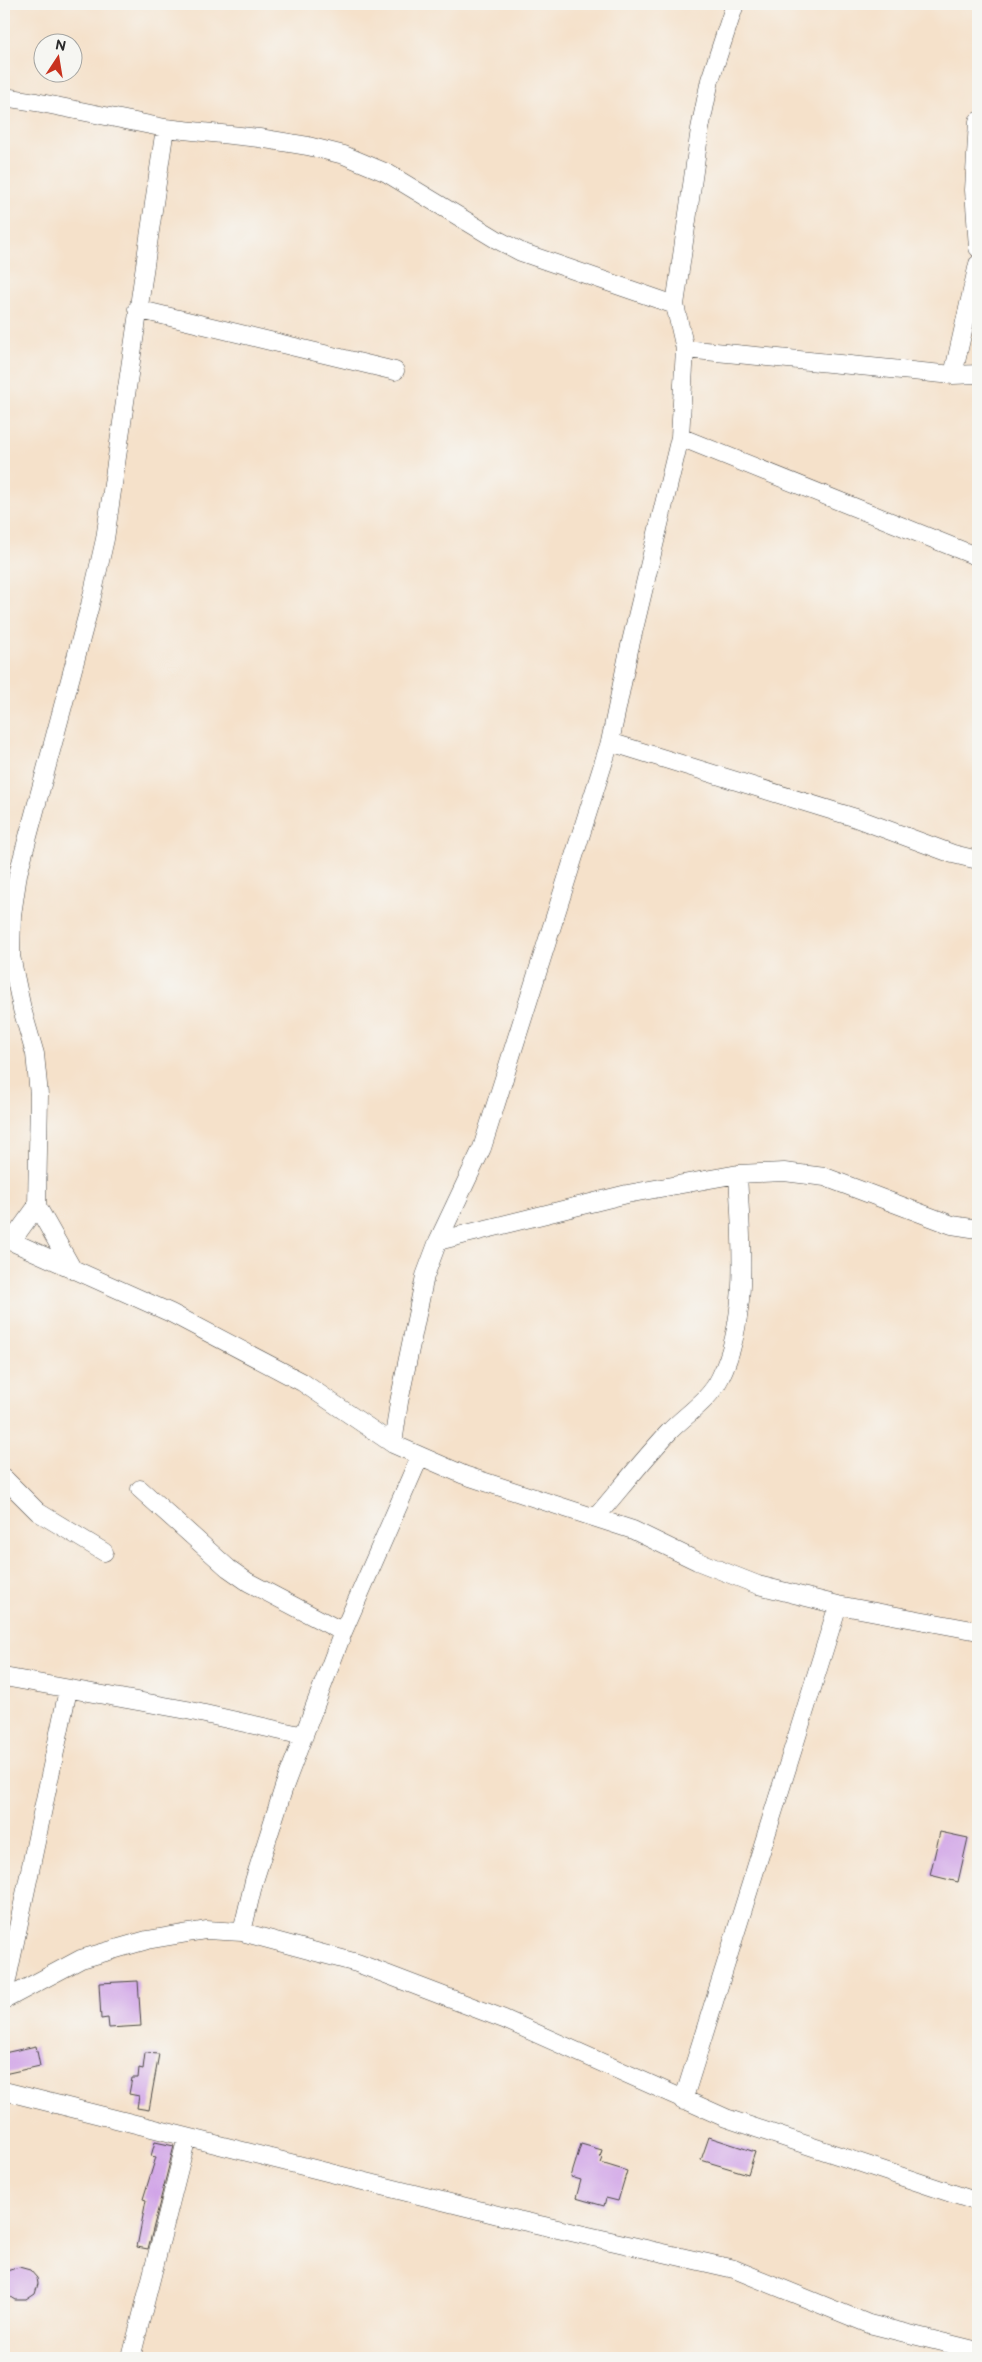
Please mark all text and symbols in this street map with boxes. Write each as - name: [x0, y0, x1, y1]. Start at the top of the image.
- north arrow: [32, 32, 82, 82]
- text: N: [54, 36, 68, 55]

